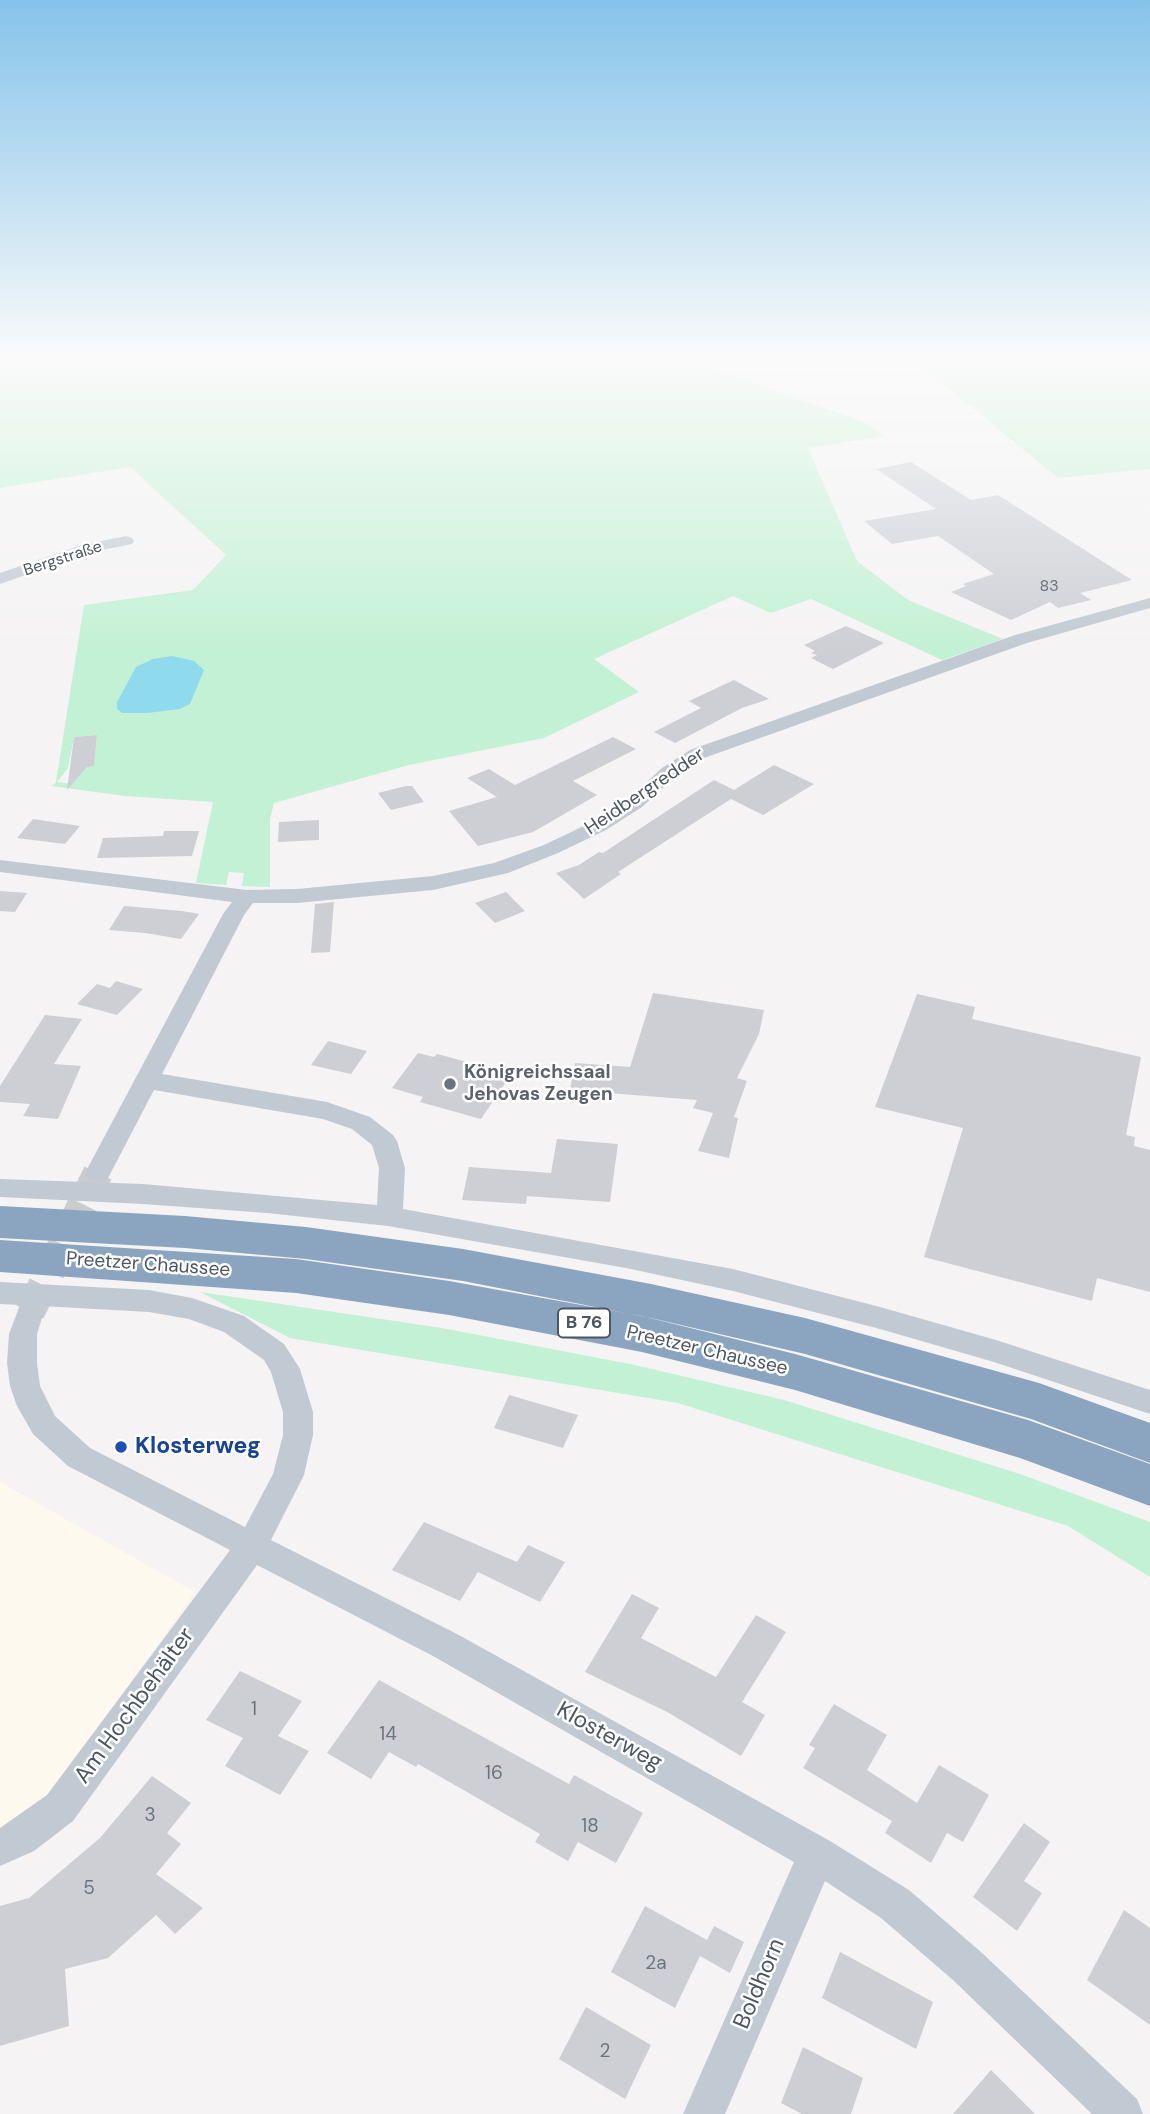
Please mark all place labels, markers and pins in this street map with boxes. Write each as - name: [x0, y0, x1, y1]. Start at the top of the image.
- place label: Königreichssaal Jehovas Zeugen: [464, 1062, 613, 1106]
- marker: Königreichssaal Jehovas Zeugen: [442, 1076, 458, 1092]
- place label: Klosterweg: [135, 1433, 261, 1461]
- marker: Klosterweg: [113, 1439, 129, 1455]

